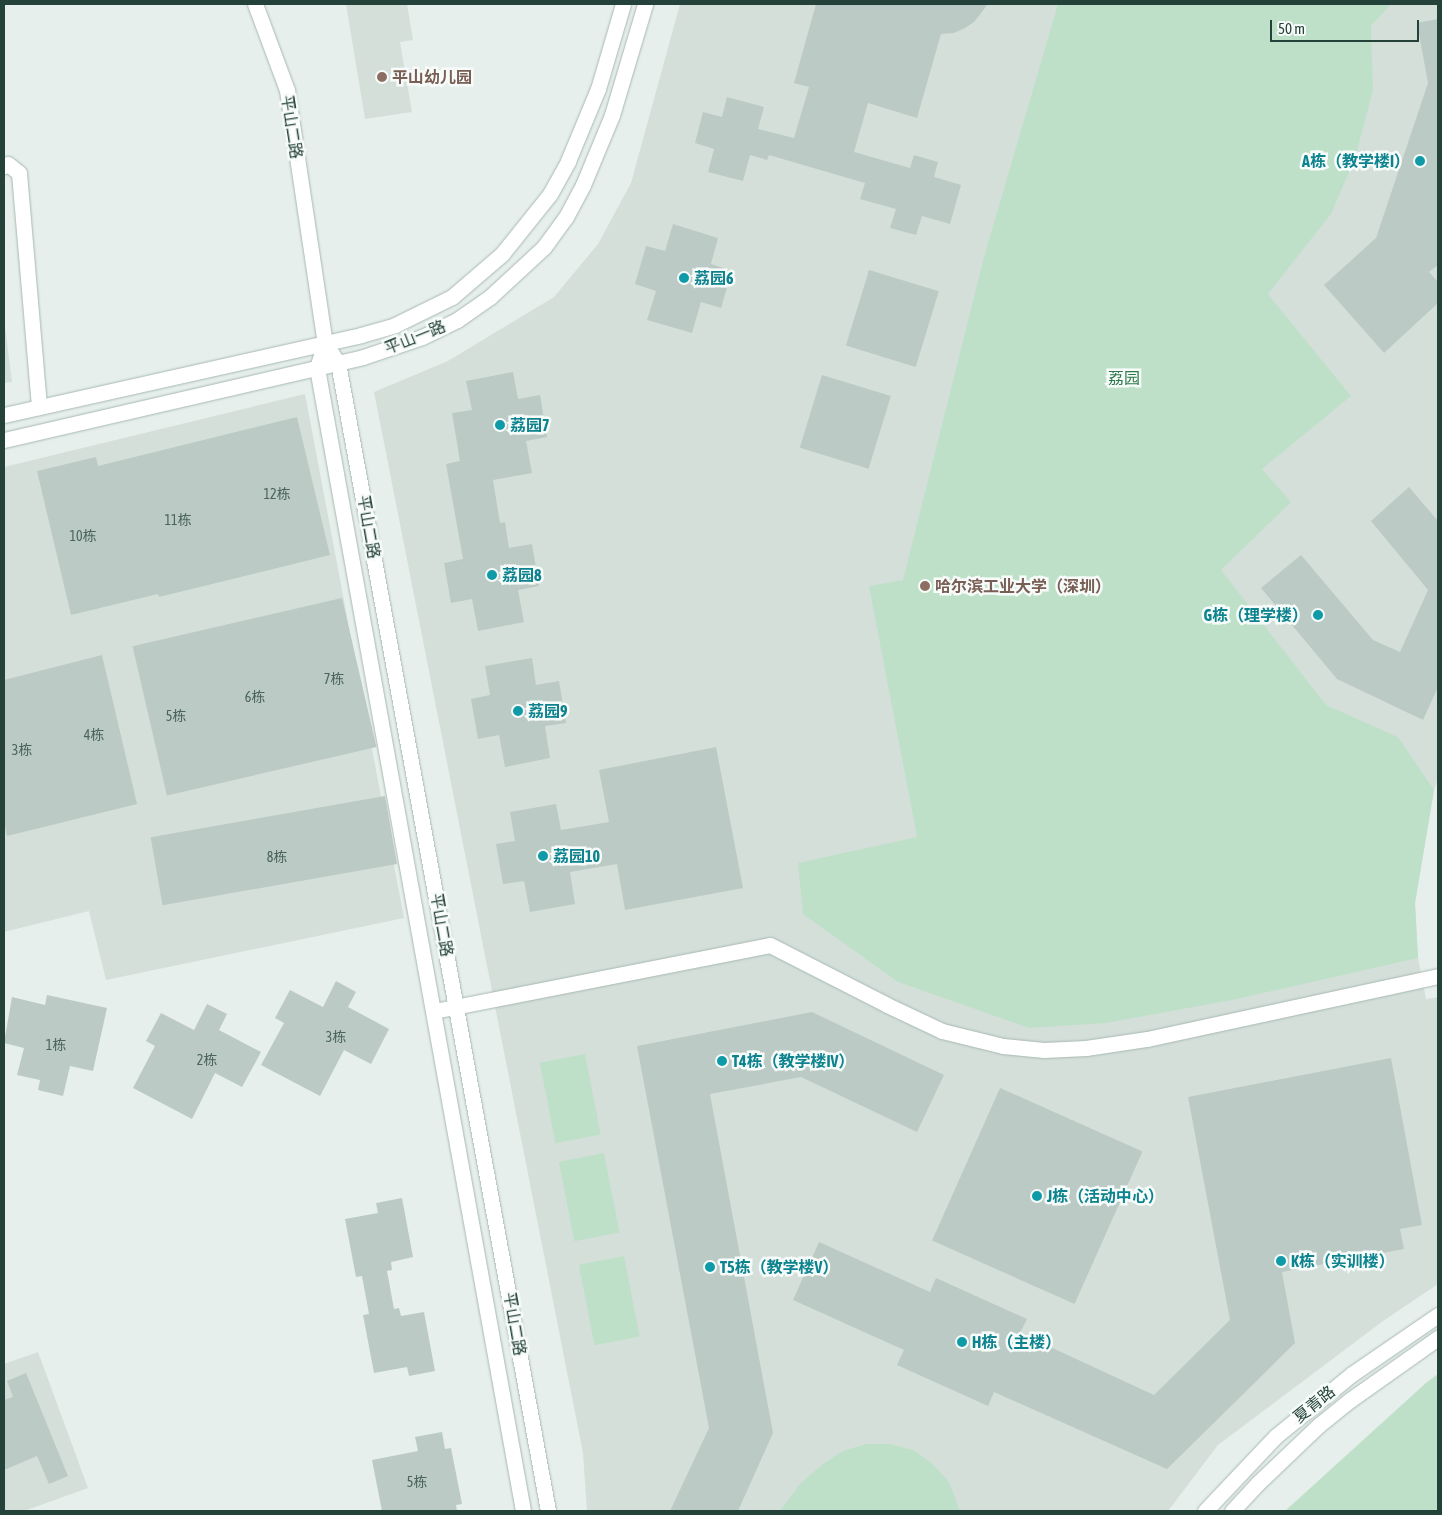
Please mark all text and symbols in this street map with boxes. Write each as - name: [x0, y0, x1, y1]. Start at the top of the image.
- scale bar: [1272, 10, 1421, 42]
- text: 50 m: [1278, 20, 1305, 37]
- place label: 平山幼儿园: [392, 67, 472, 87]
- marker: 平山幼儿园: [376, 71, 388, 83]
- street label: 平山二路: [278, 94, 306, 160]
- place label: A栋（教学楼I）: [1302, 151, 1410, 171]
- marker: A栋（教学楼I）: [1414, 155, 1426, 167]
- place label: 荔园6: [694, 268, 734, 288]
- marker: 荔园6: [678, 272, 690, 284]
- street label: 平山一路: [382, 316, 448, 358]
- park label: 荔园: [1108, 368, 1140, 388]
- place label: 荔园7: [510, 415, 550, 435]
- marker: 荔园7: [494, 419, 506, 431]
- house number: 12栋: [263, 486, 291, 502]
- street label: 平山二路: [354, 494, 384, 560]
- house number: 11栋: [164, 512, 192, 528]
- house number: 10栋: [69, 528, 97, 544]
- place label: 荔园8: [502, 565, 542, 585]
- marker: 荔园8: [486, 569, 498, 581]
- place label: 哈尔滨工业大学（深圳）: [935, 576, 1111, 596]
- marker: 哈尔滨工业大学（深圳）: [919, 580, 931, 592]
- place label: G栋（理学楼）: [1204, 605, 1308, 625]
- marker: G栋（理学楼）: [1312, 609, 1324, 621]
- house number: 7栋: [324, 671, 344, 687]
- house number: 6栋: [245, 689, 265, 705]
- place label: 荔园9: [528, 701, 568, 721]
- marker: 荔园9: [512, 705, 524, 717]
- house number: 5栋: [166, 708, 186, 724]
- house number: 4栋: [84, 727, 104, 743]
- house number: 3栋: [12, 742, 32, 758]
- place label: 荔园10: [553, 846, 600, 866]
- house number: 8栋: [267, 849, 287, 865]
- marker: 荔园10: [537, 850, 549, 862]
- street label: 平山二路: [427, 892, 457, 958]
- house number: 3栋: [326, 1029, 346, 1045]
- house number: 1栋: [46, 1037, 66, 1053]
- place label: T4栋（教学楼IV）: [732, 1051, 854, 1071]
- house number: 2栋: [197, 1052, 217, 1068]
- marker: T4栋（教学楼IV）: [716, 1055, 728, 1067]
- place label: J栋（活动中心）: [1047, 1186, 1164, 1206]
- marker: J栋（活动中心）: [1031, 1190, 1043, 1202]
- place label: K栋（实训楼）: [1291, 1251, 1395, 1271]
- marker: K栋（实训楼）: [1275, 1255, 1287, 1267]
- place label: T5栋（教学楼V）: [720, 1257, 838, 1277]
- marker: T5栋（教学楼V）: [704, 1261, 716, 1273]
- street label: 平山二路: [500, 1291, 530, 1357]
- place label: H栋（主楼）: [972, 1332, 1061, 1352]
- marker: H栋（主楼）: [956, 1336, 968, 1348]
- street label: 夏青路: [1289, 1381, 1339, 1427]
- house number: 5栋: [407, 1474, 427, 1490]

